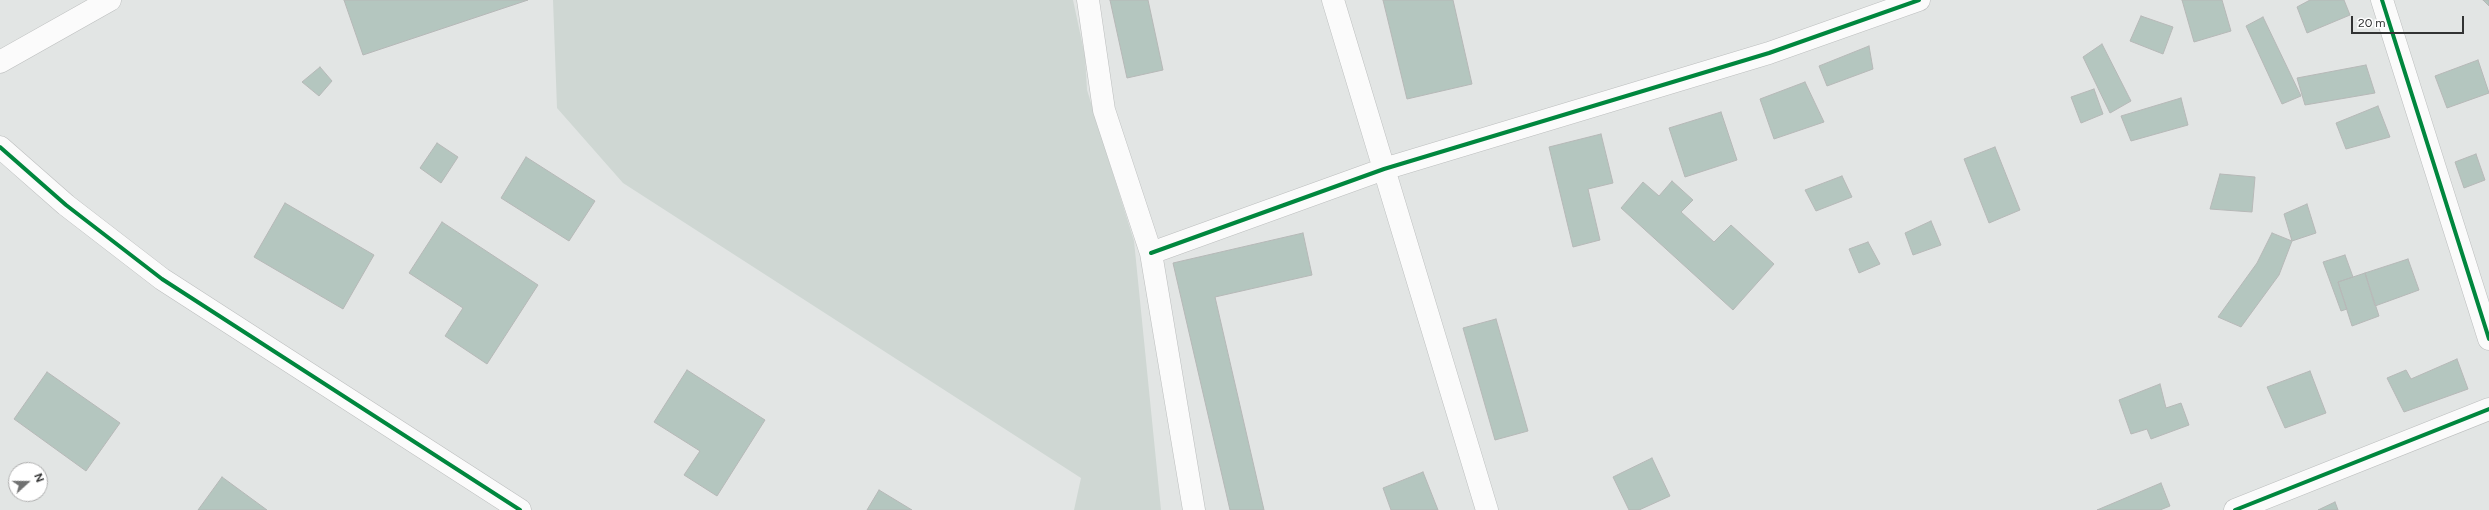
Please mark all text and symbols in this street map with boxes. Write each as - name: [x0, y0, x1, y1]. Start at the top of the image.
- scale bar: [2353, 8, 2466, 34]
- text: 20 m: [2358, 16, 2386, 30]
- north arrow: [8, 462, 48, 502]
- text: N: [31, 472, 46, 484]

